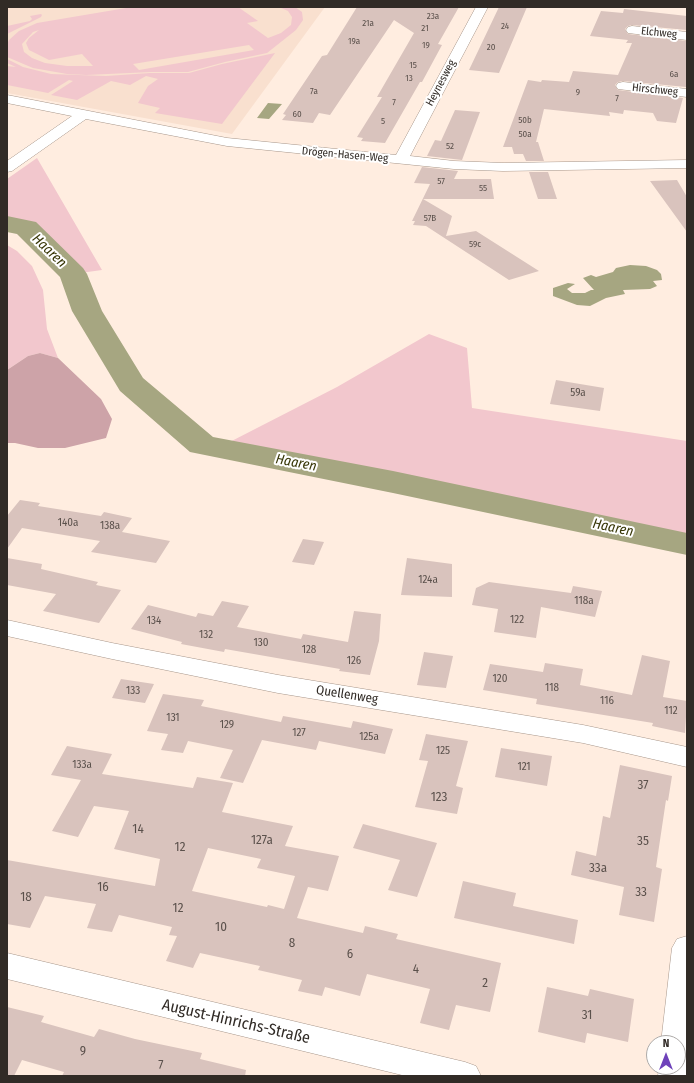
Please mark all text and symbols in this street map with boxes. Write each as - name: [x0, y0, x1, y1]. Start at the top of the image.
- house number: 23a: [427, 11, 439, 21]
- house number: 21a: [362, 18, 374, 28]
- house number: 24: [501, 21, 509, 31]
- house number: 21: [421, 23, 429, 33]
- street label: Elchweg: [640, 25, 678, 41]
- house number: 19a: [348, 36, 360, 46]
- house number: 19: [422, 40, 430, 50]
- house number: 20: [487, 42, 495, 52]
- street label: Heynesweg: [423, 58, 459, 108]
- house number: 15: [409, 60, 417, 70]
- house number: 6a: [670, 69, 678, 79]
- house number: 13: [405, 73, 413, 83]
- street label: Hirschweg: [631, 81, 679, 99]
- house number: 7a: [310, 86, 318, 96]
- house number: 9: [576, 87, 580, 97]
- house number: 7: [615, 93, 619, 103]
- house number: 7: [392, 97, 396, 107]
- house number: 60: [292, 109, 302, 119]
- house number: 50b: [518, 115, 532, 125]
- house number: 5: [381, 116, 385, 126]
- house number: 50a: [518, 129, 532, 139]
- house number: 52: [446, 141, 454, 151]
- street label: Drögen-Hasen-Weg: [301, 145, 389, 165]
- house number: 57: [437, 176, 445, 186]
- house number: 55: [479, 183, 487, 193]
- house number: 57B: [424, 213, 436, 223]
- water label: Haaren: [28, 231, 70, 271]
- house number: 59c: [469, 239, 481, 249]
- house number: 59a: [570, 386, 586, 400]
- water label: Haaren: [274, 451, 318, 475]
- water label: Haaren: [591, 515, 635, 541]
- house number: 140a: [58, 516, 78, 530]
- house number: 138a: [100, 519, 120, 533]
- house number: 124a: [418, 573, 438, 587]
- house number: 118a: [574, 594, 594, 608]
- house number: 122: [510, 613, 524, 627]
- house number: 134: [147, 614, 161, 628]
- house number: 132: [199, 628, 213, 642]
- house number: 130: [254, 636, 268, 650]
- house number: 128: [302, 643, 316, 657]
- house number: 126: [347, 654, 361, 668]
- house number: 120: [493, 672, 507, 686]
- house number: 118: [545, 681, 559, 695]
- street label: Quellenweg: [315, 682, 379, 708]
- house number: 133: [126, 684, 140, 698]
- house number: 116: [600, 694, 614, 708]
- house number: 112: [664, 704, 678, 718]
- house number: 131: [166, 711, 180, 725]
- house number: 129: [220, 718, 234, 732]
- house number: 127: [292, 726, 306, 740]
- house number: 125a: [359, 730, 379, 744]
- house number: 125: [436, 744, 450, 758]
- house number: 133a: [72, 758, 92, 772]
- house number: 121: [517, 760, 531, 774]
- house number: 37: [637, 777, 649, 793]
- house number: 123: [431, 789, 447, 805]
- house number: 14: [132, 821, 144, 837]
- house number: 127a: [251, 832, 273, 848]
- house number: 35: [637, 833, 649, 849]
- house number: 12: [175, 839, 185, 855]
- house number: 33a: [589, 860, 607, 876]
- house number: 16: [97, 879, 109, 895]
- house number: 33: [635, 884, 647, 900]
- house number: 18: [20, 889, 32, 905]
- house number: 12: [173, 900, 183, 916]
- house number: 10: [215, 919, 227, 935]
- house number: 8: [289, 935, 295, 951]
- house number: 6: [347, 946, 353, 962]
- house number: 4: [413, 961, 419, 977]
- house number: 2: [482, 975, 488, 991]
- street label: August-Hinrichs-Straße: [160, 996, 312, 1048]
- house number: 31: [582, 1007, 592, 1023]
- north arrow: [646, 1035, 686, 1075]
- text: N: [663, 1037, 669, 1050]
- house number: 9: [80, 1043, 86, 1059]
- house number: 7: [158, 1057, 164, 1073]

